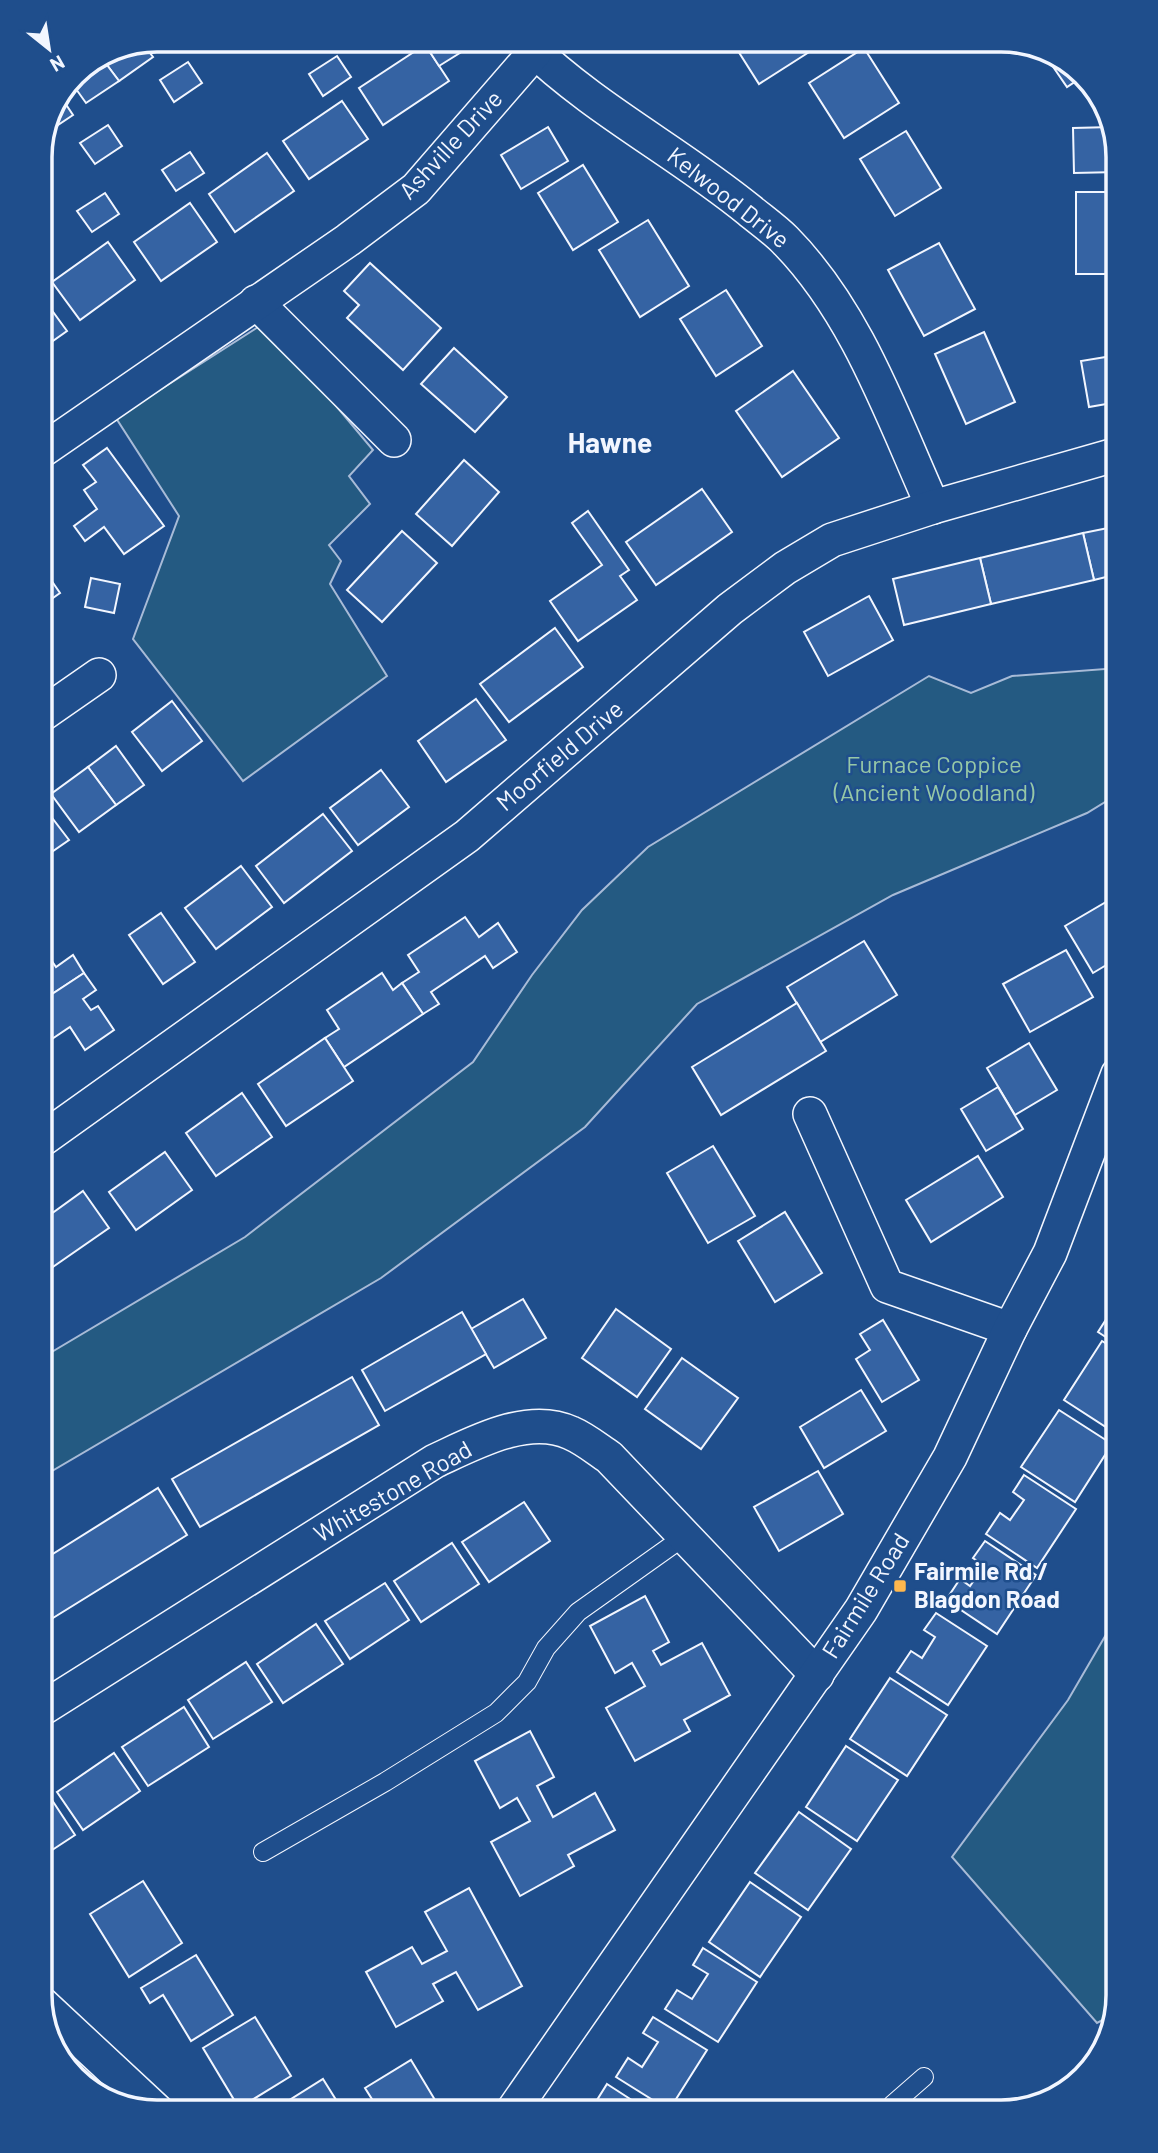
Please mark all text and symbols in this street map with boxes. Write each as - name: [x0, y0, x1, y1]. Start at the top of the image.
- north arrow: [14, 14, 84, 84]
- text: N: [47, 51, 69, 77]
- street label: Ashville Drive: [392, 83, 508, 205]
- street label: Kelwood Drive: [662, 140, 796, 254]
- district label: Hawne: [568, 425, 652, 459]
- street label: Moorfield Drive: [490, 693, 628, 816]
- park label: Furnace Coppice (Ancient Woodland): [833, 749, 1035, 806]
- street label: Whitestone Road: [308, 1434, 476, 1548]
- street label: Fairmile Road: [815, 1527, 915, 1663]
- place label: Fairmile Rd / Blagdon Road: [914, 1556, 1060, 1613]
- marker: Fairmile Rd / Blagdon Road: [892, 1578, 908, 1594]

